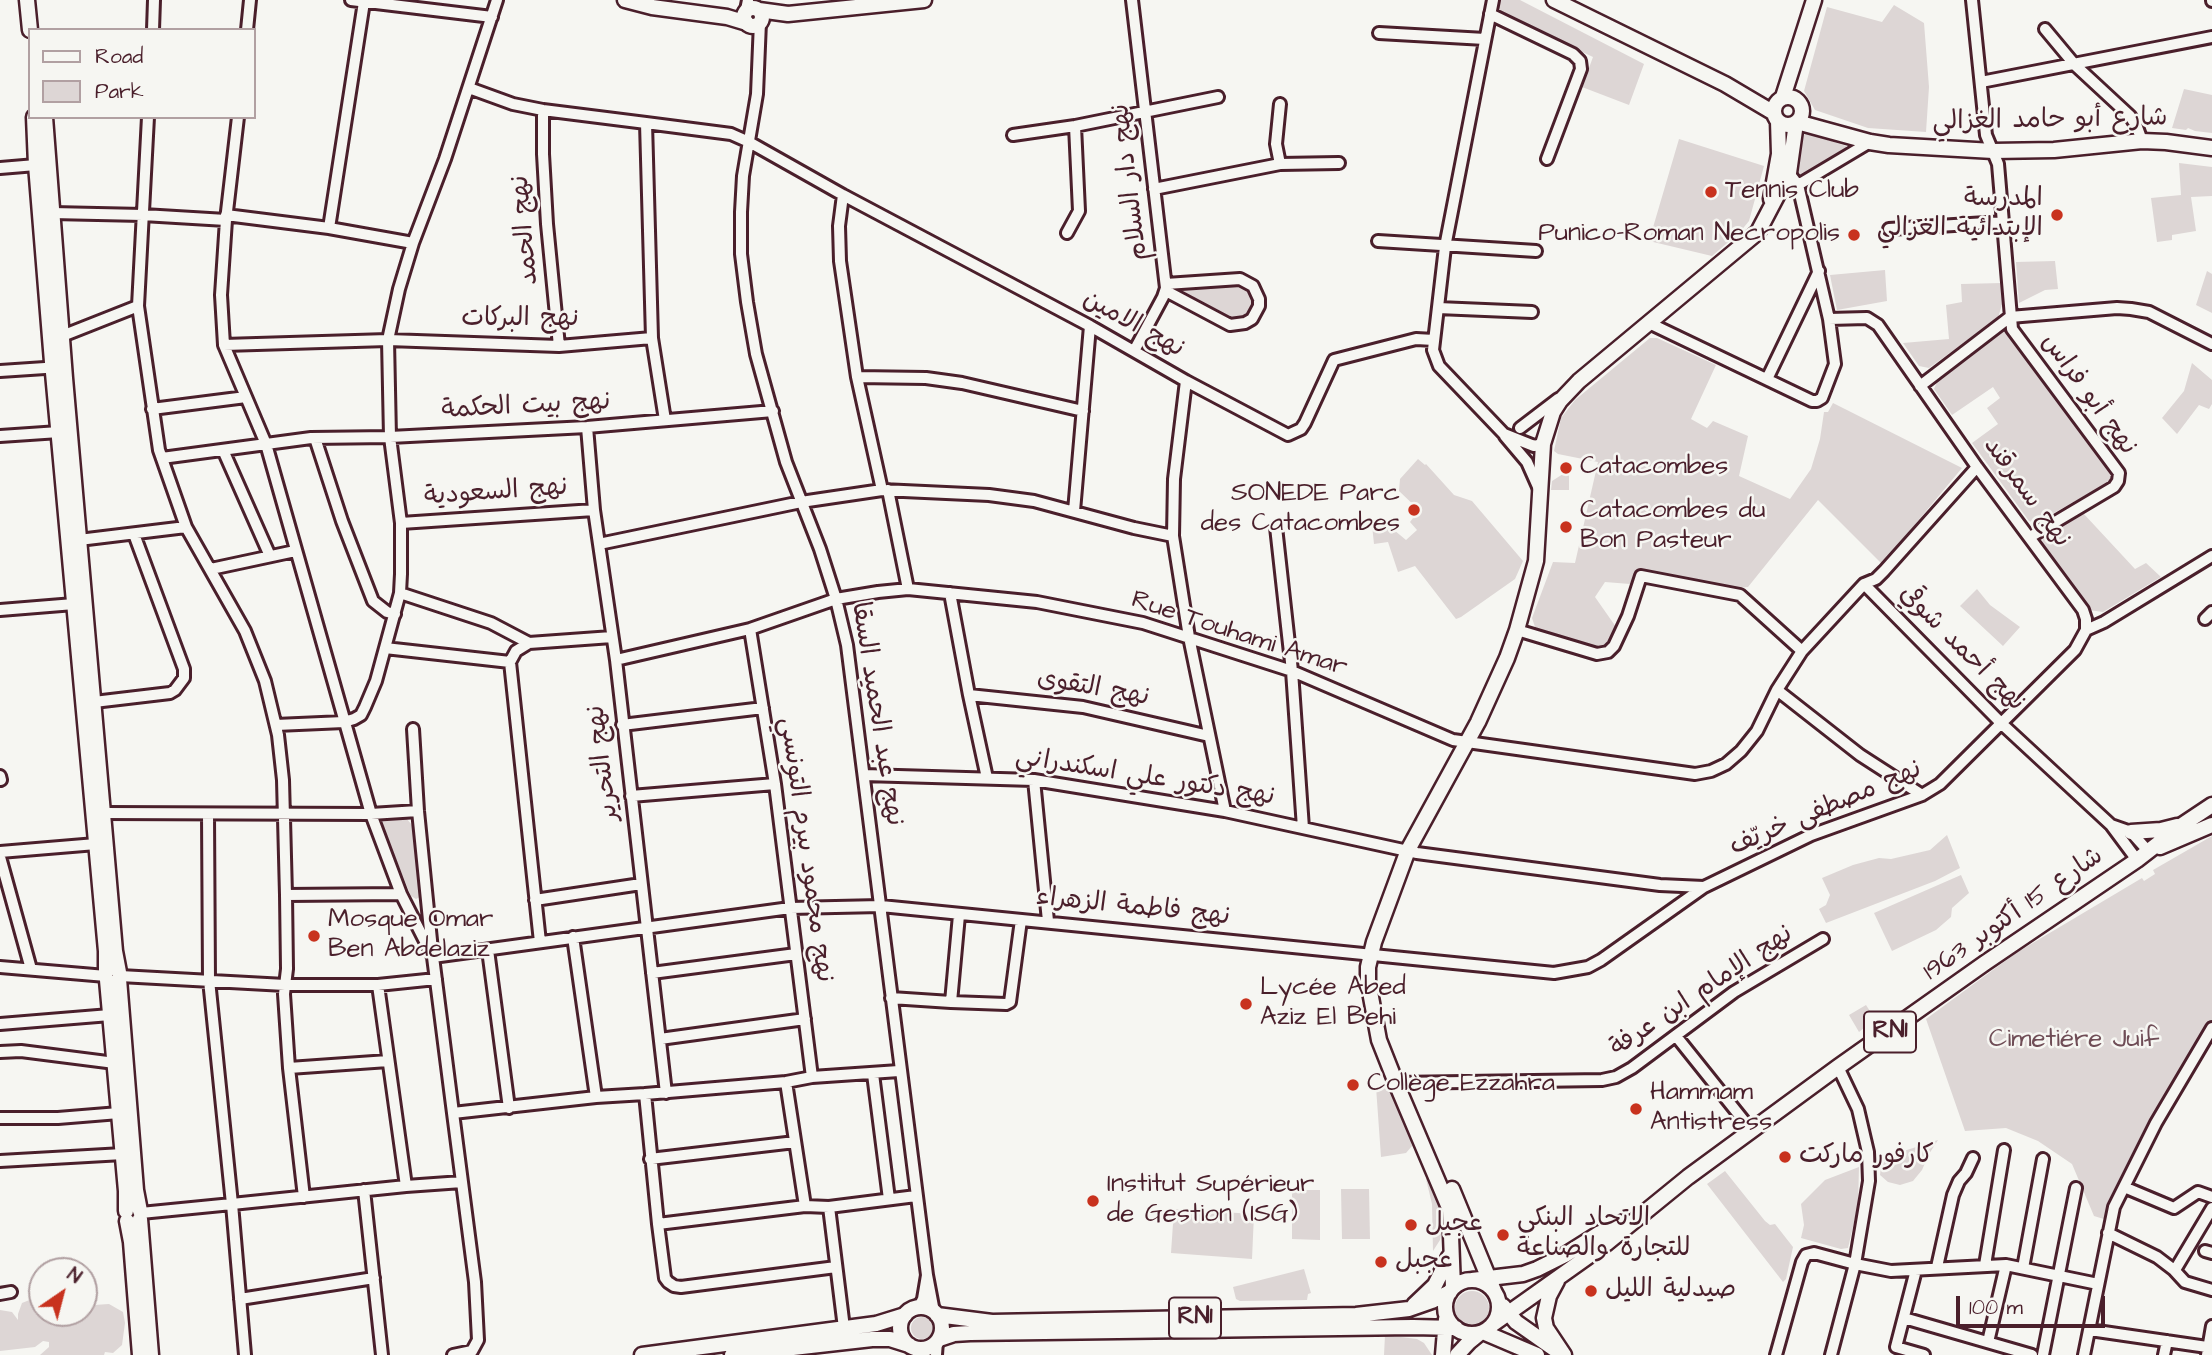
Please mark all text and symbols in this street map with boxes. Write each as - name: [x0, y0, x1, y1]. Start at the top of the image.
- legend: [28, 28, 256, 119]
- text: Road: [95, 42, 143, 71]
- text: Park: [95, 77, 144, 106]
- street label: نهج دار السلام: [1106, 102, 1156, 262]
- street label: شارع أبو حامد الغزالي: [1932, 103, 2168, 139]
- street label: نهج الحمد: [506, 174, 546, 286]
- place label: Tennis Club: [1725, 176, 1859, 208]
- marker: Tennis Club: [1703, 184, 1719, 200]
- place label: المدرسة الإبتدائية الغزالي: [1877, 184, 2043, 246]
- marker: المدرسة الإبتدائية الغزالي: [2049, 207, 2065, 223]
- place label: Punico-Roman Necropolis: [1538, 219, 1840, 251]
- marker: Punico-Roman Necropolis: [1846, 227, 1862, 243]
- street label: نهج الامين: [1077, 284, 1189, 366]
- street label: نهج البركات: [461, 304, 579, 336]
- street label: نهج أبو فراس: [2033, 328, 2143, 462]
- street label: نهج بيت الحكمة: [441, 387, 611, 427]
- street label: نهج سمرقند: [1975, 432, 2077, 554]
- place label: Catacombes: [1580, 452, 1728, 484]
- marker: Catacombes: [1558, 460, 1574, 476]
- street label: نهج السعودية: [423, 472, 569, 514]
- place label: SONEDE Parc des Catacombes: [1201, 479, 1400, 540]
- place label: Catacombes du Bon Pasteur: [1580, 496, 1765, 558]
- marker: SONEDE Parc des Catacombes: [1406, 502, 1422, 518]
- marker: Catacombes du Bon Pasteur: [1558, 519, 1574, 535]
- street label: نهج أحمد شوقي: [1891, 579, 2031, 719]
- street label: Rue Touhami Amar: [1127, 585, 1351, 685]
- street label: نهج عبد الحميد السقا: [843, 600, 909, 828]
- street label: نهج التقوى: [1034, 664, 1152, 714]
- street label: نهج التحرير: [581, 703, 627, 823]
- street label: نهج محمود بيرم التونسي: [771, 716, 839, 984]
- street label: نهج دكتور علي اسكندراني: [1013, 742, 1277, 814]
- street label: نهج مصطفى خريّف: [1725, 755, 1927, 863]
- street label: شارع 15 أكتوبر 1963: [1918, 841, 2110, 989]
- street label: نهج فاطمة الزهراء: [1035, 882, 1231, 934]
- place label: Mosque Omar Ben Abdelaziz: [328, 905, 493, 967]
- street label: نهج الإمام ابن عرفة: [1605, 919, 1799, 1065]
- marker: Mosque Omar Ben Abdelaziz: [306, 928, 322, 944]
- place label: Lycée Abed Aziz El Behi: [1260, 973, 1406, 1034]
- marker: Lycée Abed Aziz El Behi: [1238, 996, 1254, 1012]
- road number: RN1: [1864, 1012, 1916, 1052]
- park label: Cimetiére Juif: [1989, 1025, 2159, 1057]
- place label: Collège Ezzahra: [1367, 1069, 1555, 1101]
- marker: Collège Ezzahra: [1345, 1077, 1361, 1093]
- place label: Hammam Antistress: [1650, 1078, 1772, 1140]
- marker: Hammam Antistress: [1628, 1101, 1644, 1117]
- place label: كارفور ماركت: [1799, 1141, 1934, 1173]
- marker: كارفور ماركت: [1777, 1149, 1793, 1165]
- place label: Institut Supérieur de Gestion (ISG): [1107, 1170, 1314, 1232]
- marker: Institut Supérieur de Gestion (ISG): [1085, 1193, 1101, 1209]
- place label: الاتحاد البنكي للتجارة والصناعة: [1517, 1204, 1691, 1266]
- place label: عجيل: [1425, 1209, 1483, 1241]
- marker: عجيل: [1403, 1217, 1419, 1233]
- marker: الاتحاد البنكي للتجارة والصناعة: [1495, 1227, 1511, 1243]
- place label: عجبل: [1395, 1246, 1453, 1278]
- marker: عجبل: [1373, 1254, 1389, 1270]
- north arrow: [28, 1257, 98, 1327]
- text: N: [62, 1262, 87, 1290]
- place label: صيدلية الليل: [1605, 1275, 1736, 1307]
- scale bar: [1960, 1282, 2109, 1326]
- marker: صيدلية الليل: [1583, 1283, 1599, 1299]
- text: 100 m: [1969, 1293, 2023, 1322]
- road number: RN1: [1169, 1298, 1221, 1338]

